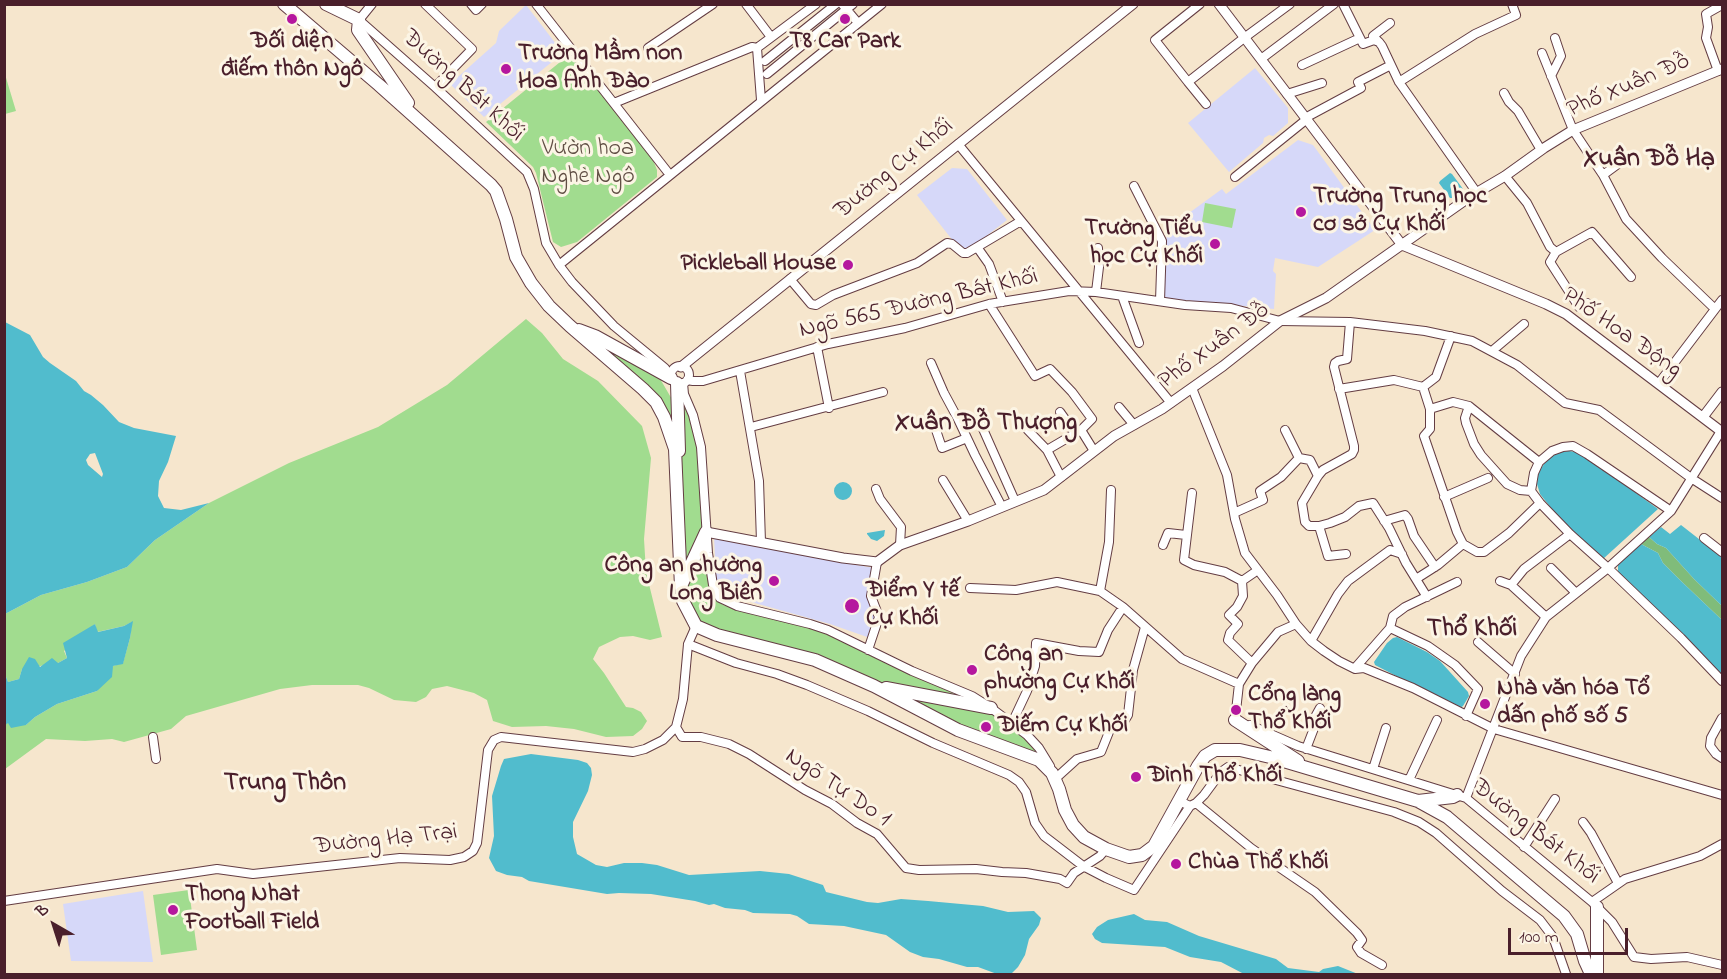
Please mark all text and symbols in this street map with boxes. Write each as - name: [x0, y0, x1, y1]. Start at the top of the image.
- marker: Đối diện điếm thôn Ngô: [285, 12, 299, 26]
- marker: T8 Car Park: [838, 12, 852, 26]
- street label: Đường Bát Khối: [395, 25, 529, 149]
- place label: Đối diện điếm thôn Ngô: [221, 29, 363, 85]
- place label: T8 Car Park: [789, 29, 901, 57]
- place label: Trường Mầm non Hoa Anh Đào: [518, 41, 682, 97]
- street label: Phố Xuân Đỗ: [1563, 48, 1695, 126]
- marker: Trường Mầm non Hoa Anh Đào: [499, 62, 513, 76]
- street label: Đường Cự Khối: [830, 113, 960, 227]
- park label: Vườn hoa Nghè Ngô: [541, 136, 635, 192]
- district label: Xuân Đỗ Hạ: [1583, 145, 1715, 177]
- place label: Trường Trung học cơ sở Cự Khối: [1313, 184, 1487, 240]
- marker: Trường Trung học cơ sở Cự Khối: [1294, 205, 1308, 219]
- place label: Trường Tiểu học Cự Khối: [1085, 216, 1203, 272]
- marker: Trường Tiểu học Cự Khối: [1208, 237, 1222, 251]
- place label: Pickleball House: [681, 251, 836, 279]
- marker: Pickleball House: [841, 258, 855, 272]
- street label: Ngõ 565 Đường Bát Khối: [797, 264, 1041, 346]
- street label: Phố Hoa Động: [1556, 282, 1686, 386]
- street label: Phố Xuân Đỗ: [1154, 297, 1276, 397]
- district label: Xuân Đỗ Thượng: [895, 409, 1077, 441]
- place label: Công an phường Long Biên: [604, 553, 762, 609]
- marker: Công an phường Long Biên: [767, 574, 781, 588]
- place label: Điểm Y tế Cự Khối: [866, 578, 959, 634]
- marker: Điểm Y tế Cự Khối: [843, 597, 861, 615]
- district label: Thổ Khối: [1427, 615, 1517, 647]
- place label: Công an phường Cự Khối: [984, 642, 1135, 698]
- marker: Công an phường Cự Khối: [965, 663, 979, 677]
- place label: Nhà văn hóa Tổ dấn phố số 5: [1497, 676, 1650, 732]
- place label: Cổng làng Thổ Khối: [1248, 682, 1341, 738]
- marker: Nhà văn hóa Tổ dấn phố số 5: [1478, 697, 1492, 711]
- marker: Cổng làng Thổ Khối: [1229, 703, 1243, 717]
- place label: Điếm Cự Khối: [998, 713, 1128, 741]
- marker: Điếm Cự Khối: [979, 720, 993, 734]
- street label: Ngõ Tự Do 1: [779, 743, 895, 835]
- place label: Đình Thổ Khối: [1148, 763, 1283, 791]
- district label: Trung Thôn: [224, 769, 346, 801]
- marker: Đình Thổ Khối: [1129, 770, 1143, 784]
- street label: Đường Bát Khối: [1465, 774, 1605, 892]
- street label: Đường Hạ Trại: [313, 819, 459, 863]
- place label: Chùa Thổ Khối: [1188, 850, 1329, 878]
- marker: Chùa Thổ Khối: [1169, 857, 1183, 871]
- place label: Thong Nhat Football Field: [185, 882, 319, 938]
- north arrow: [24, 895, 84, 955]
- text: B: [31, 898, 54, 924]
- marker: Thong Nhat Football Field: [166, 903, 180, 917]
- scale bar: [1511, 916, 1631, 954]
- text: 100 m: [1519, 925, 1559, 951]

